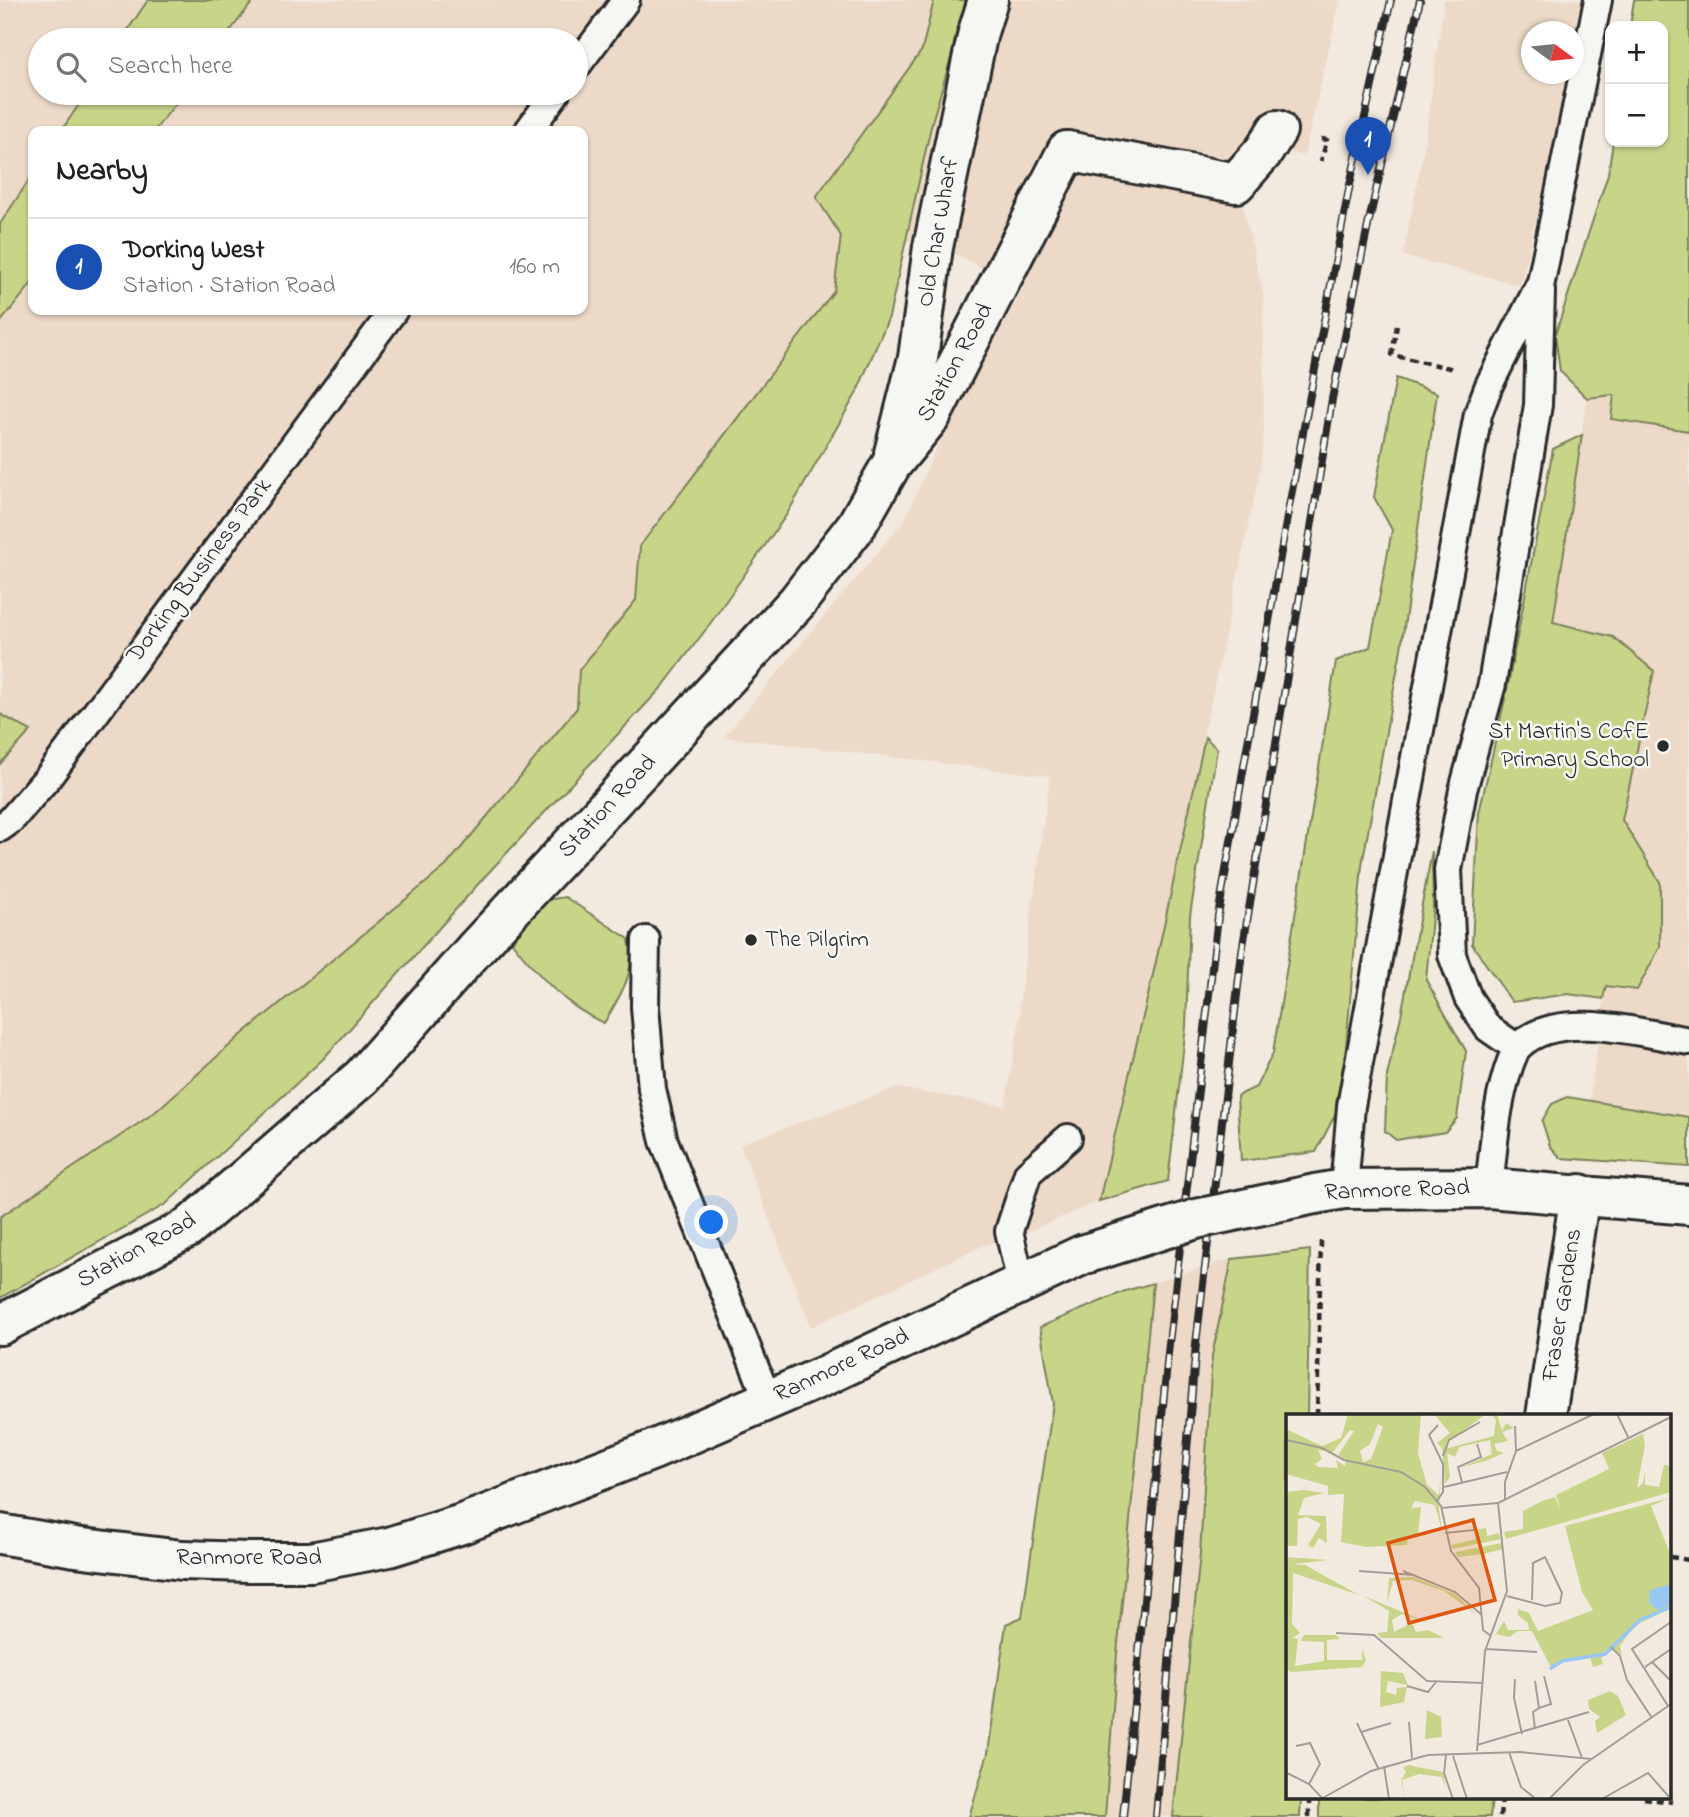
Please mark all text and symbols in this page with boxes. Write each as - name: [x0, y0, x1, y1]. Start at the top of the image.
- north arrow: [1521, 21, 1584, 84]
- map controls: [1605, 21, 1668, 147]
- button: +: [1605, 21, 1668, 84]
- search box: [28, 28, 588, 105]
- icon: search: [52, 48, 90, 86]
- text: Search here: [108, 48, 233, 86]
- button: −: [1605, 84, 1668, 147]
- pin: 1: [1345, 117, 1391, 175]
- text: Nearby: [56, 150, 148, 194]
- street label: Old Char Wharf: [909, 153, 970, 310]
- text: Dorking West: [123, 232, 265, 270]
- text: 1: [75, 251, 83, 284]
- text: 160 m: [509, 251, 560, 284]
- text: Station · Station Road: [123, 270, 335, 303]
- street label: Station Road: [909, 297, 1003, 429]
- street label: Dorking Business Park: [118, 471, 282, 672]
- place label: St Martin's CofE Primary School: [1488, 715, 1649, 779]
- marker: St Martin's CofE Primary School: [1655, 738, 1671, 754]
- street label: Station Road: [550, 747, 666, 867]
- place label: The Pilgrim: [765, 923, 869, 958]
- marker: The Pilgrim: [743, 932, 759, 948]
- street label: Ranmore Road: [1324, 1171, 1471, 1211]
- street label: Station Road: [71, 1204, 203, 1298]
- your location: [694, 1205, 728, 1239]
- street label: Fraser Gardens: [1533, 1226, 1592, 1385]
- street label: Ranmore Road: [769, 1319, 916, 1413]
- inset map: [1286, 1414, 1672, 1800]
- street label: Ranmore Road: [176, 1541, 322, 1576]

